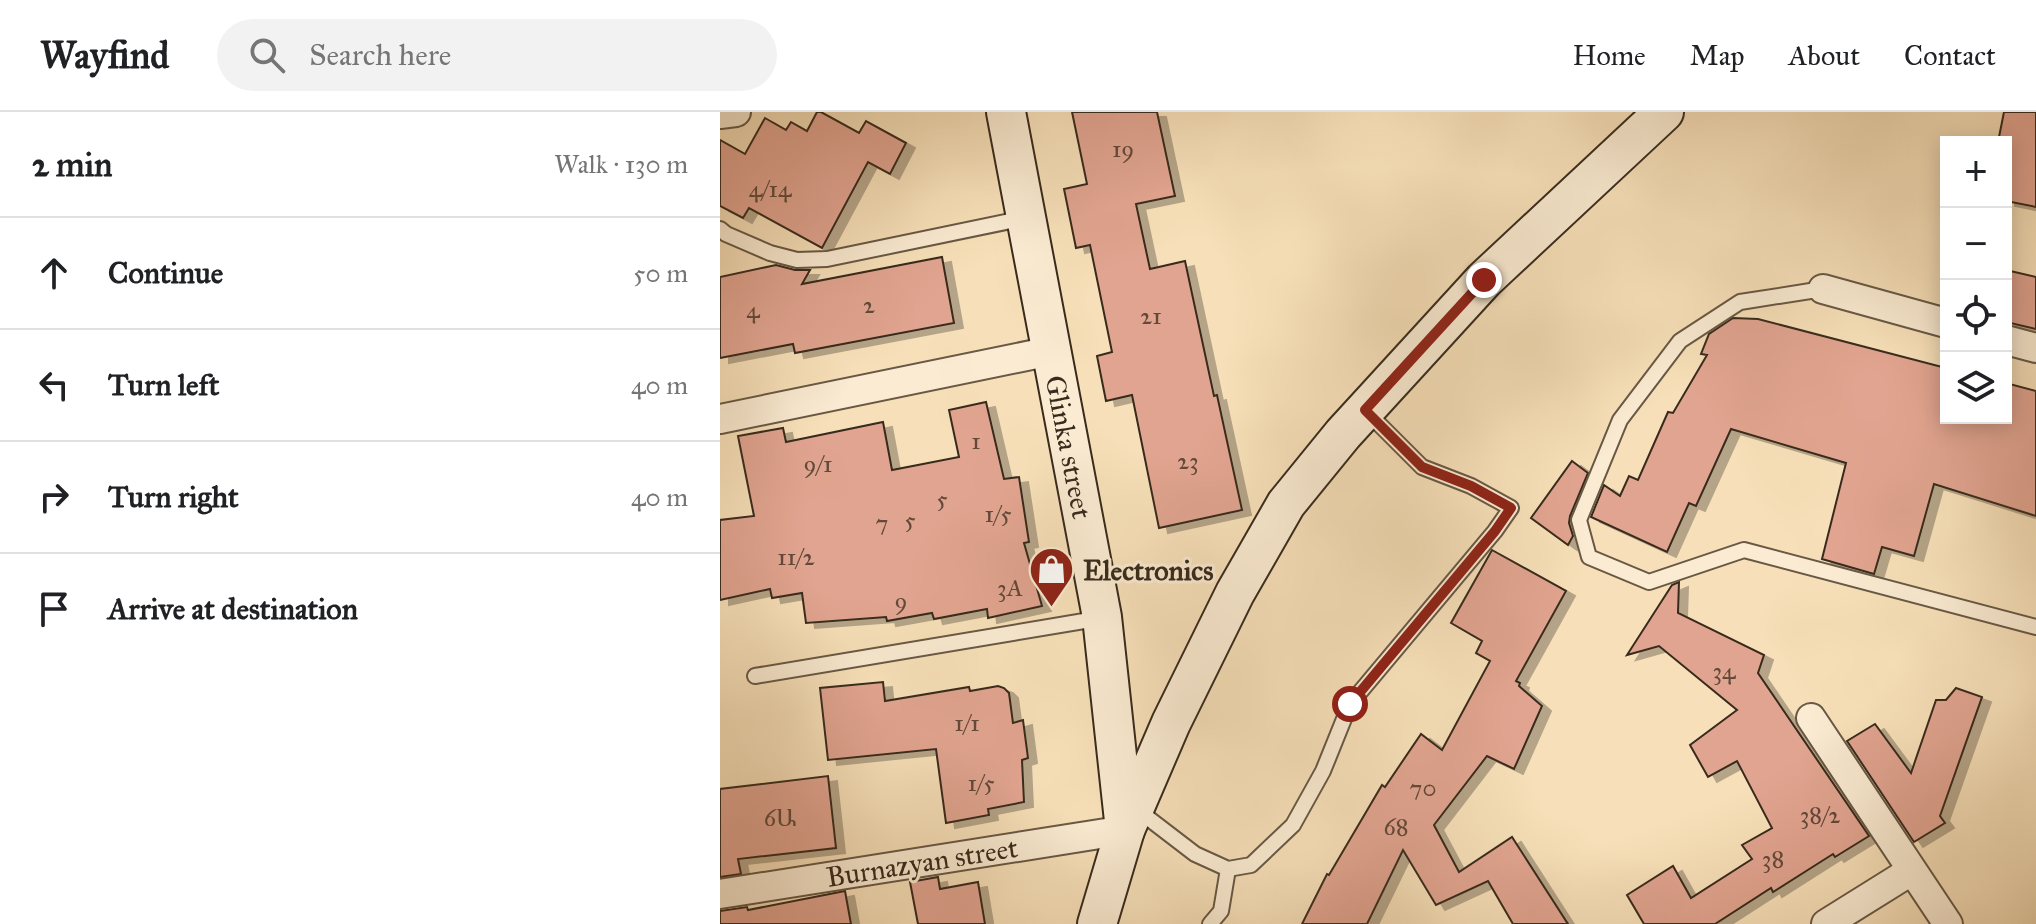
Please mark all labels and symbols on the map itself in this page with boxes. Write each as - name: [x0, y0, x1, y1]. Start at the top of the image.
- house number: 19: [1112, 134, 1134, 164]
- house number: 4/14: [749, 174, 792, 204]
- route end: [1466, 262, 1502, 298]
- house number: 2: [863, 290, 875, 320]
- house number: 4: [746, 295, 760, 325]
- house number: 21: [1140, 301, 1162, 331]
- street label: Glinka street: [1037, 372, 1100, 522]
- house number: 1: [971, 426, 981, 456]
- house number: 23: [1177, 446, 1199, 476]
- house number: 9/1: [804, 449, 832, 479]
- house number: 5: [936, 484, 948, 514]
- house number: 1/5: [984, 499, 1012, 529]
- house number: 5: [904, 505, 916, 535]
- house number: 7: [876, 508, 888, 538]
- house number: 11/2: [777, 542, 815, 572]
- shop icon: Electronics: [1028, 546, 1076, 609]
- place label: Electronics: [1083, 553, 1213, 588]
- house number: 3A: [997, 573, 1023, 603]
- house number: 9: [895, 586, 907, 616]
- house number: 34: [1713, 656, 1736, 686]
- route start: [1332, 686, 1368, 722]
- house number: 1/1: [954, 708, 980, 738]
- house number: 1/5: [967, 768, 995, 798]
- house number: 70: [1410, 773, 1436, 803]
- house number: 38/2: [1800, 800, 1840, 830]
- house number: 6Ա: [764, 803, 796, 833]
- house number: 68: [1383, 812, 1409, 842]
- street label: Burnazyan street: [824, 830, 1020, 895]
- house number: 38: [1762, 844, 1784, 874]

